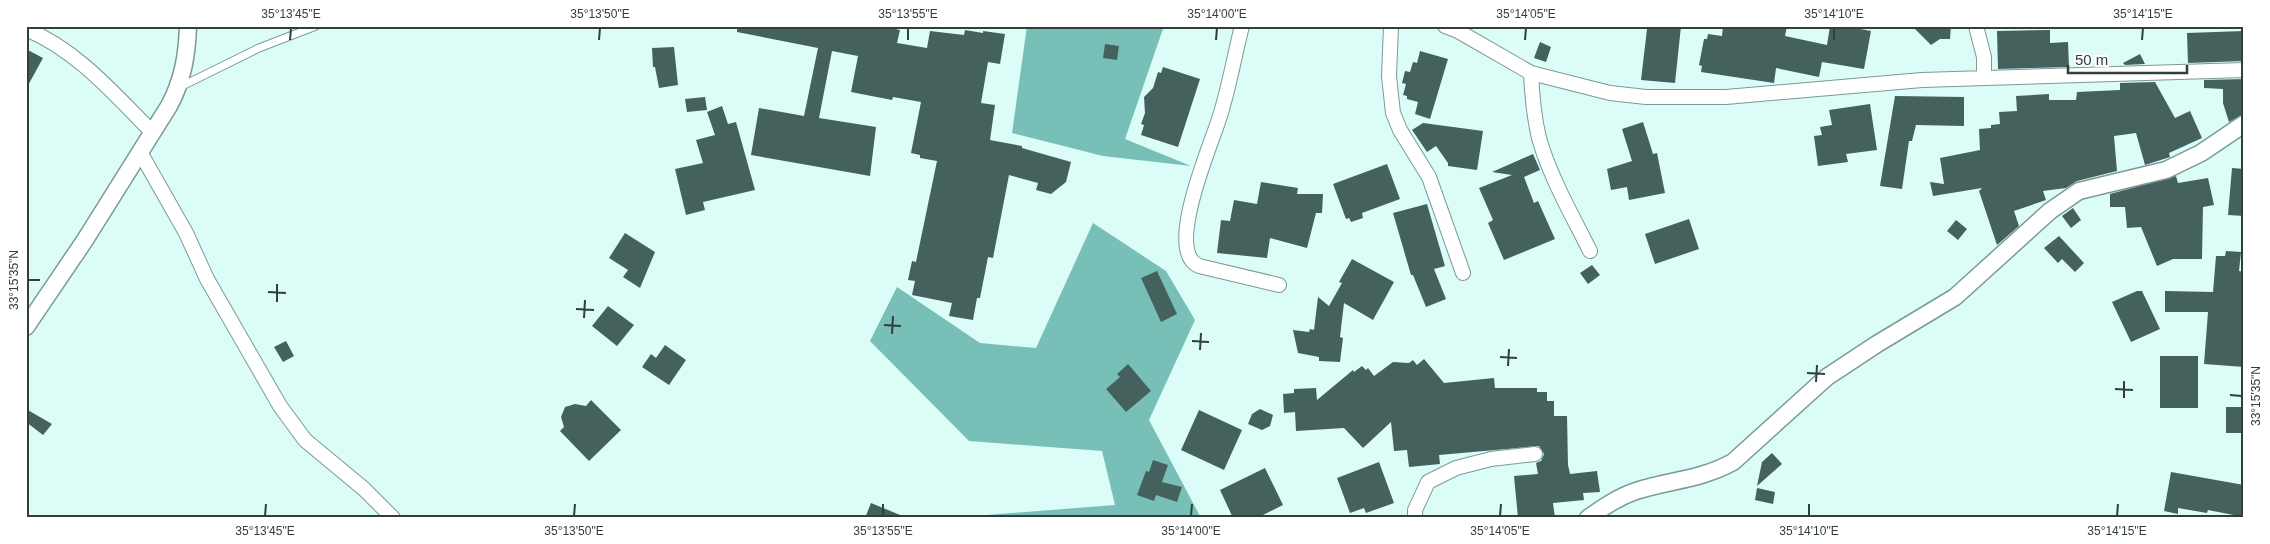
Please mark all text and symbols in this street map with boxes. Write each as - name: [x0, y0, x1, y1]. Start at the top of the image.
- text: 35°13'45"E: [261, 7, 321, 21]
- text: 35°13'50"E: [570, 7, 630, 21]
- text: 35°13'55"E: [878, 7, 938, 21]
- text: 35°14'00"E: [1187, 7, 1247, 21]
- text: 35°14'05"E: [1496, 7, 1556, 21]
- text: 35°14'10"E: [1804, 7, 1864, 21]
- text: 35°14'15"E: [2113, 7, 2173, 21]
- scale bar: [2068, 42, 2186, 74]
- text: 50 m: [2075, 51, 2108, 68]
- text: 33°15'35"N: [7, 250, 21, 310]
- text: 33°15'35"N: [2249, 366, 2263, 426]
- text: 35°13'45"E: [235, 524, 295, 538]
- text: 35°13'50"E: [544, 524, 604, 538]
- text: 35°13'55"E: [853, 524, 913, 538]
- text: 35°14'00"E: [1161, 524, 1221, 538]
- text: 35°14'05"E: [1470, 524, 1530, 538]
- text: 35°14'10"E: [1779, 524, 1839, 538]
- text: 35°14'15"E: [2087, 524, 2147, 538]

